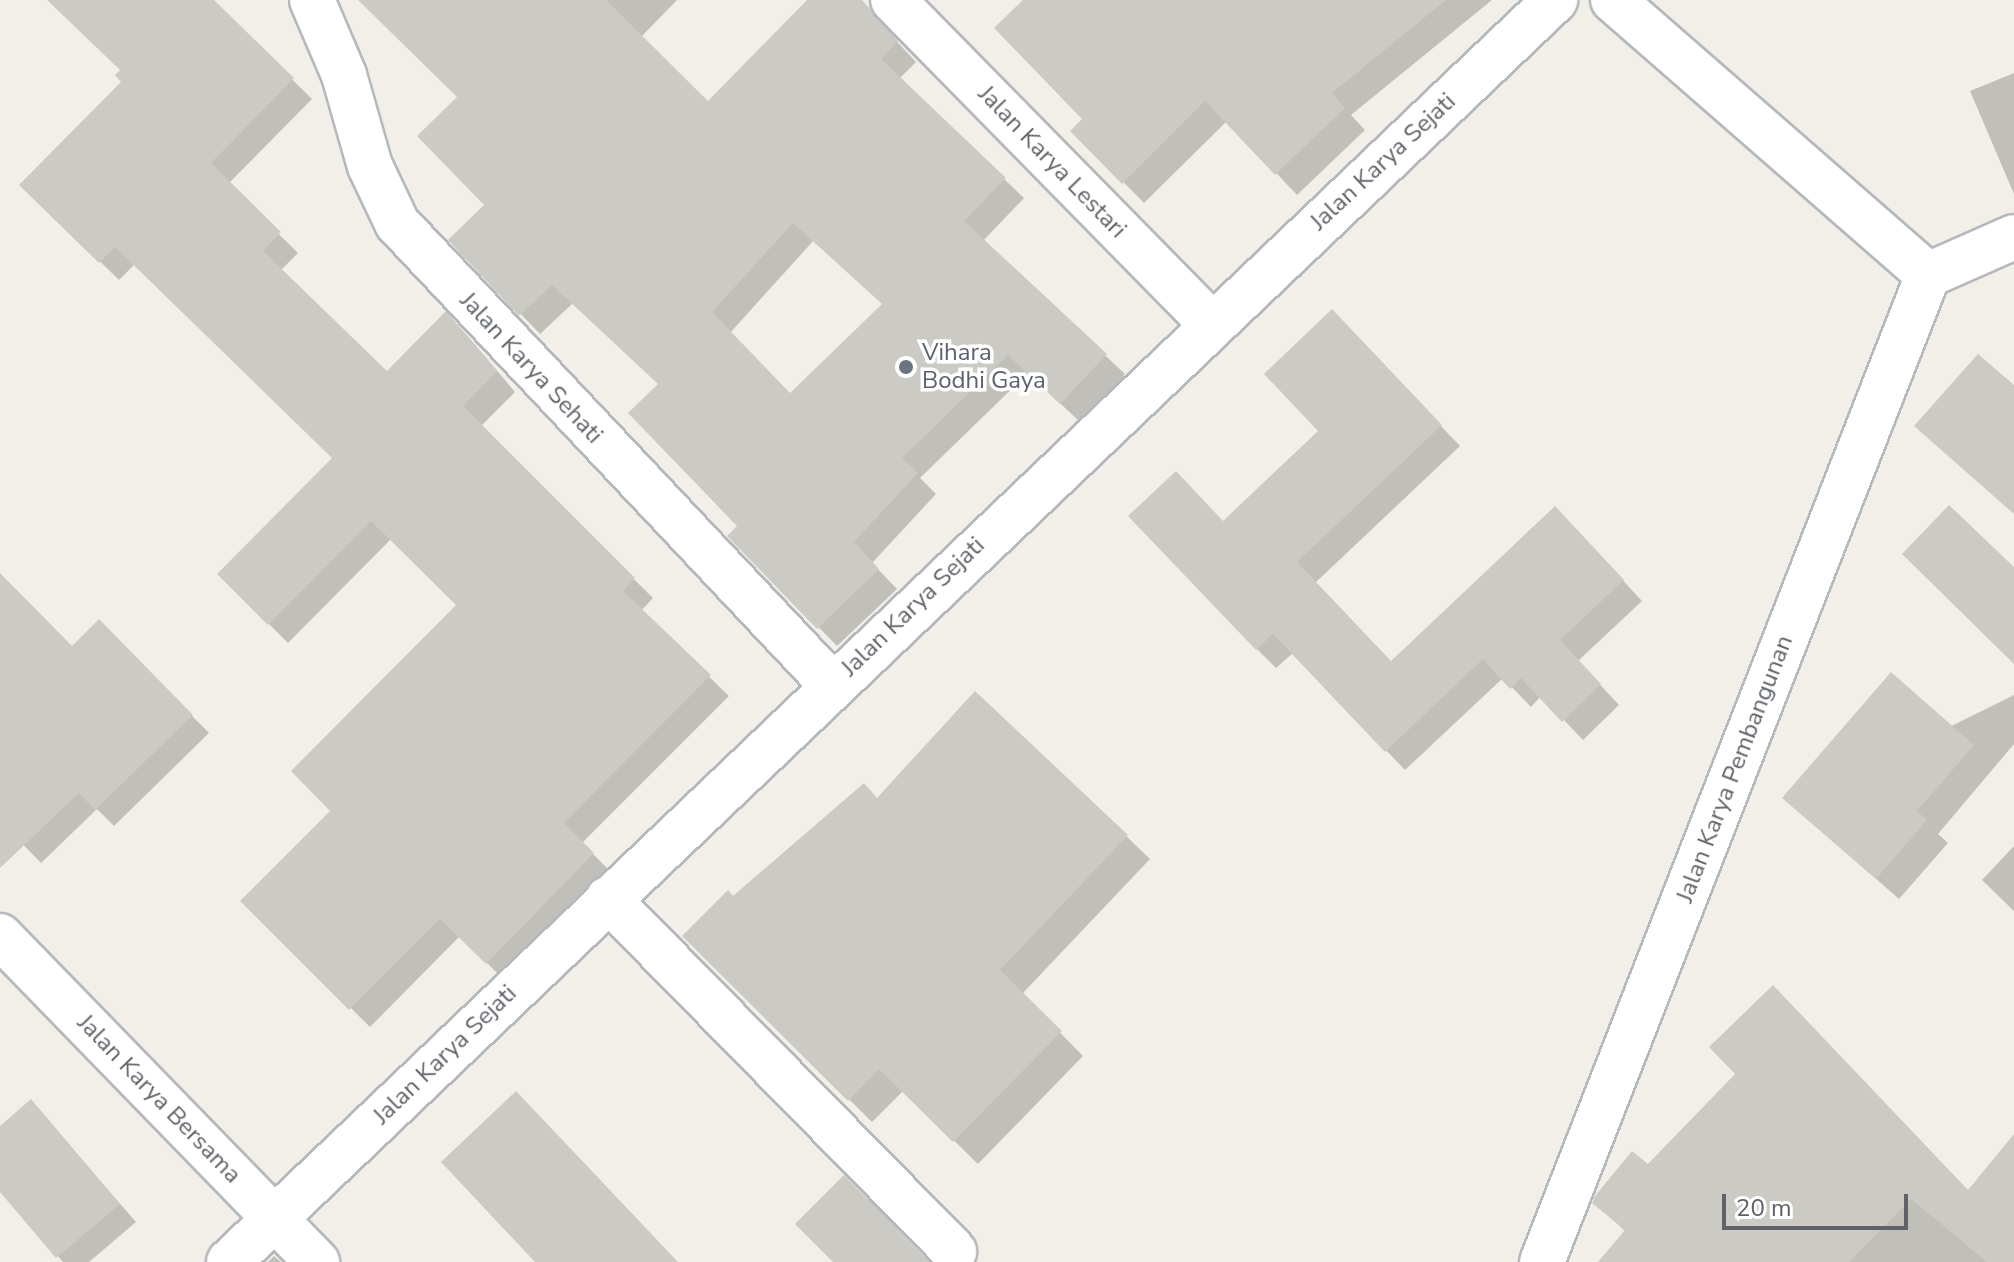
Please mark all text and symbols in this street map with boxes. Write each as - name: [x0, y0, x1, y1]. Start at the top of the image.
- street label: Jalan Karya Lestari: [972, 80, 1132, 244]
- street label: Jalan Karya Sejati: [1304, 87, 1462, 237]
- street label: Jalan Karya Sehati: [454, 287, 608, 449]
- place label: Vihara Bodhi Gaya: [922, 339, 1046, 395]
- marker: Vihara Bodhi Gaya: [897, 358, 915, 376]
- street label: Jalan Karya Sejati: [835, 531, 991, 683]
- street label: Jalan Karya Pembangunan: [1671, 631, 1799, 907]
- street label: Jalan Karya Sejati: [367, 979, 523, 1131]
- street label: Jalan Karya Bersama: [71, 1009, 247, 1189]
- scale bar: [1726, 1178, 1912, 1228]
- text: 20 m: [1736, 1192, 1792, 1224]

